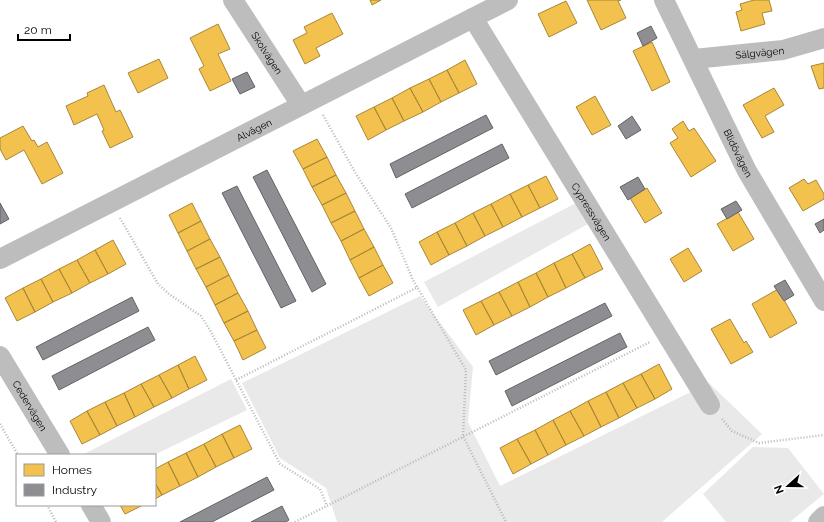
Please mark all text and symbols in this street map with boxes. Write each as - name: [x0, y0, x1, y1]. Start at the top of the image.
- scale bar: [18, 16, 70, 42]
- text: 20 m: [24, 23, 52, 37]
- street label: Skolvägen: [249, 30, 285, 76]
- street label: Sälgvägen: [735, 45, 785, 61]
- street label: Alvägen: [235, 116, 274, 143]
- street label: Blidövägen: [721, 127, 754, 179]
- street label: Cypressvägen: [569, 181, 613, 243]
- street label: Cedervägen: [10, 379, 49, 433]
- legend: [16, 454, 156, 506]
- text: Homes: [52, 463, 92, 477]
- north arrow: [768, 466, 808, 506]
- text: Industry: [52, 483, 98, 497]
- text: N: [772, 483, 787, 496]

